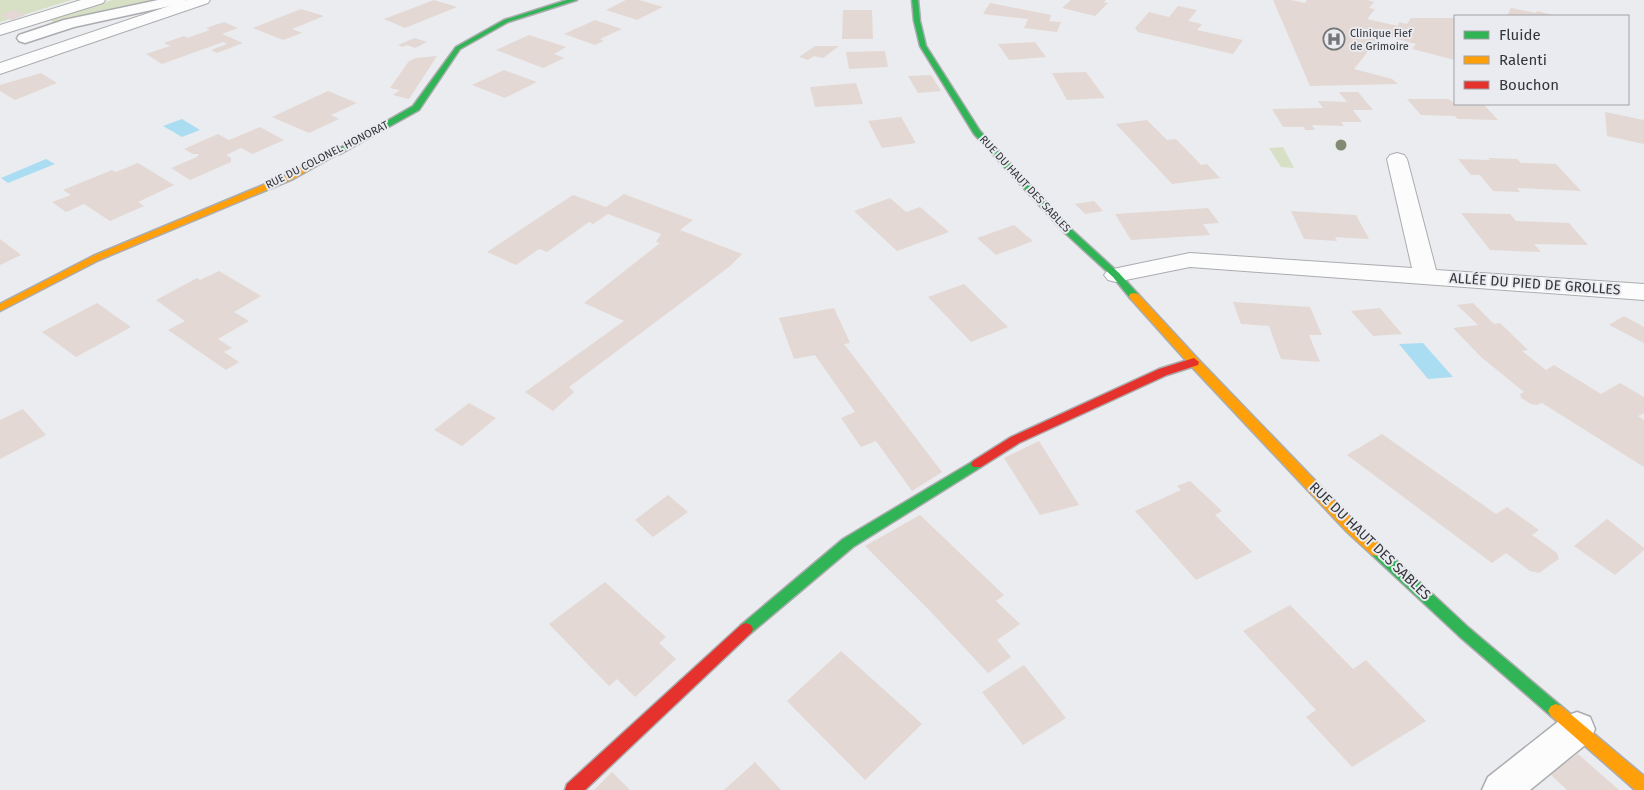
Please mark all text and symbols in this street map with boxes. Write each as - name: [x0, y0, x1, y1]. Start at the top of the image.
- legend: [1454, 15, 1629, 105]
- text: Fluide: [1499, 26, 1541, 44]
- hospital icon: Clinique Fief de Grimoire: [1322, 27, 1346, 51]
- place label: Clinique Fief de Grimoire: [1350, 27, 1413, 53]
- text: Ralenti: [1499, 51, 1547, 69]
- text: Bouchon: [1499, 76, 1559, 94]
- street label: RUE DU COLONEL HONORAT: [263, 118, 391, 192]
- street label: RUE DU HAUT DES SABLES: [977, 133, 1073, 235]
- street label: ALLÉE DU PIED DE GROLLES: [1449, 269, 1621, 298]
- street label: RUE DU HAUT DES SABLES: [1306, 479, 1435, 604]

